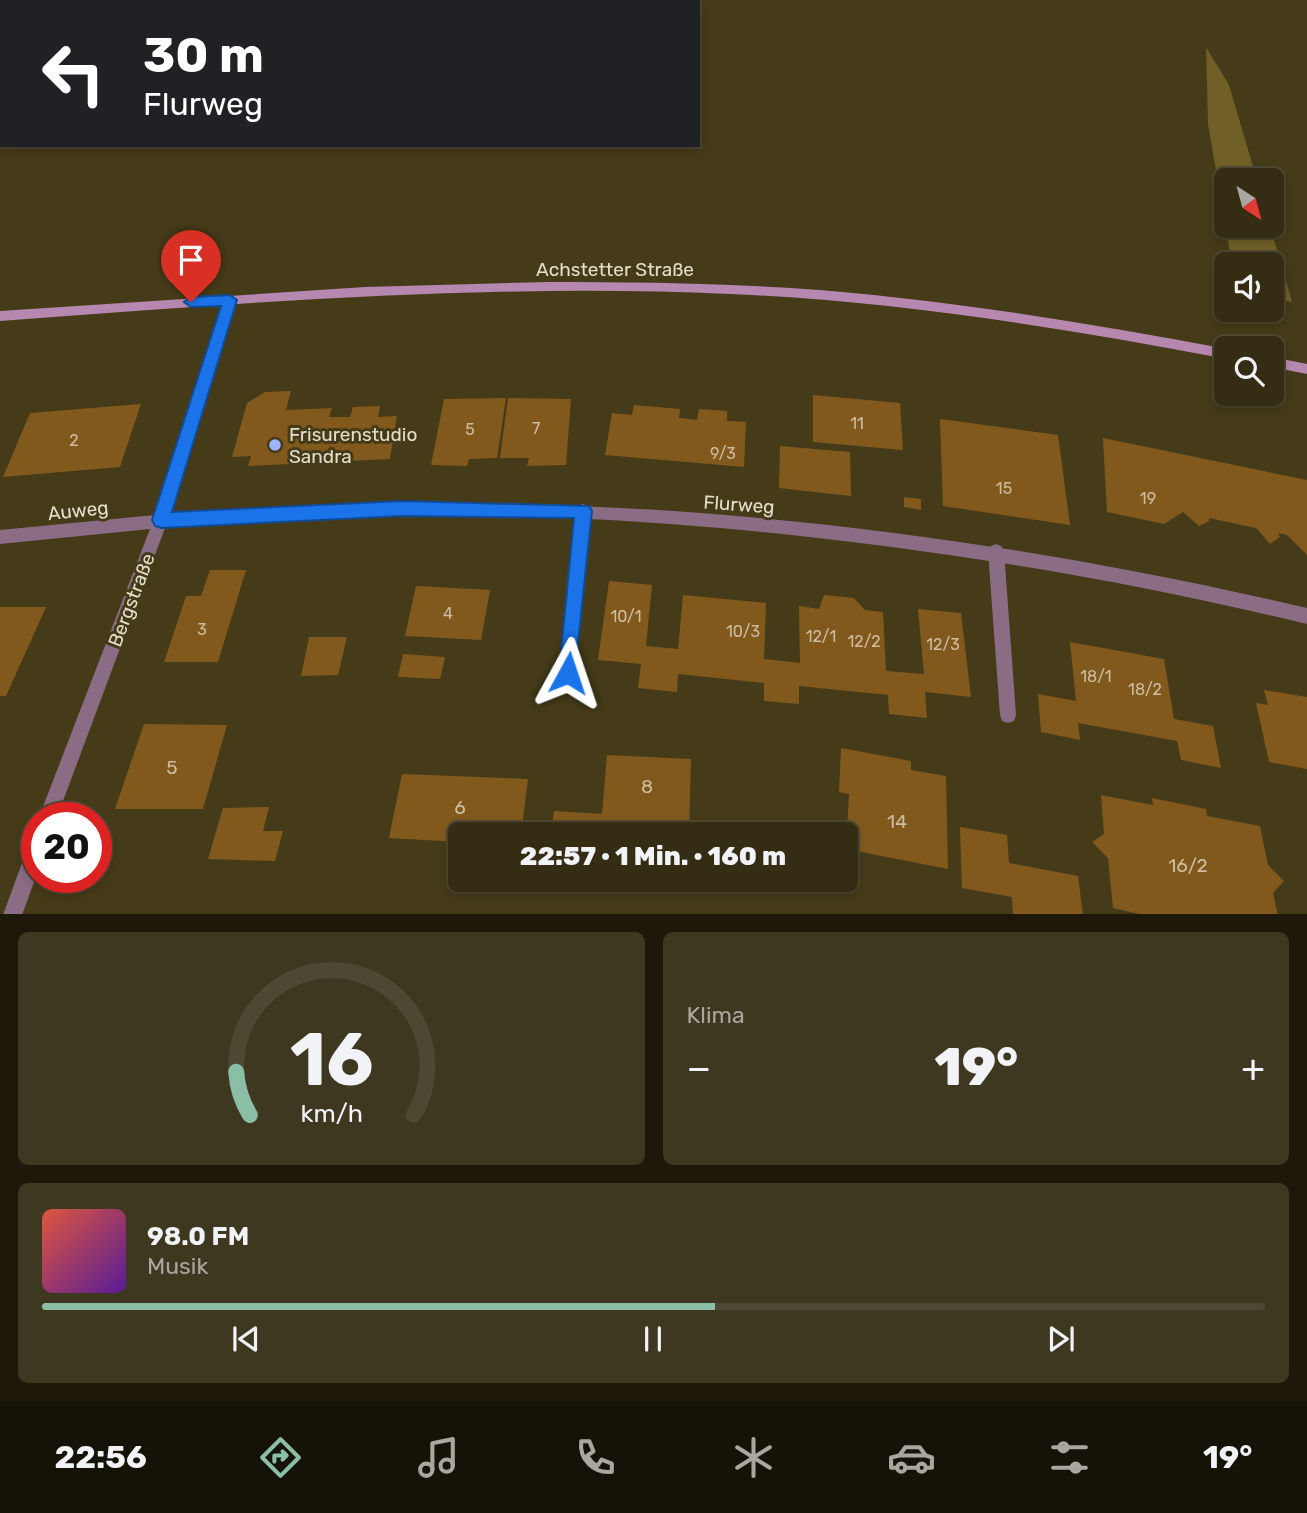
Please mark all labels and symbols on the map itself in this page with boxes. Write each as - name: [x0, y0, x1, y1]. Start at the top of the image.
- north arrow: [1214, 168, 1284, 238]
- pin: [161, 230, 221, 302]
- street label: Achstetter Straße: [536, 258, 694, 281]
- house number: 11: [850, 414, 864, 433]
- house number: 7: [532, 419, 540, 438]
- house number: 5: [465, 420, 475, 439]
- place label: Frisurenstudio Sandra: [289, 423, 417, 468]
- house number: 2: [69, 431, 79, 450]
- marker: Frisurenstudio Sandra: [267, 437, 283, 453]
- house number: 9/3: [710, 444, 736, 463]
- house number: 15: [996, 479, 1012, 498]
- house number: 19: [1140, 489, 1156, 508]
- street label: Flurweg: [703, 491, 775, 518]
- street label: Auweg: [47, 496, 110, 525]
- street label: Bergstraße: [103, 550, 160, 650]
- house number: 4: [443, 604, 453, 623]
- house number: 10/1: [610, 607, 642, 626]
- house number: 3: [197, 620, 207, 639]
- house number: 10/3: [726, 622, 760, 641]
- house number: 12/1: [806, 627, 836, 646]
- house number: 12/2: [847, 632, 881, 651]
- house number: 12/3: [926, 635, 960, 654]
- position arrow: [531, 636, 605, 710]
- house number: 18/1: [1080, 667, 1112, 686]
- house number: 18/2: [1128, 680, 1162, 699]
- house number: 5: [166, 756, 178, 779]
- house number: 8: [641, 775, 653, 798]
- house number: 6: [454, 796, 466, 819]
- speed limit sign: 20: [21, 802, 112, 893]
- house number: 14: [887, 810, 907, 833]
- house number: 16/2: [1168, 854, 1208, 877]

